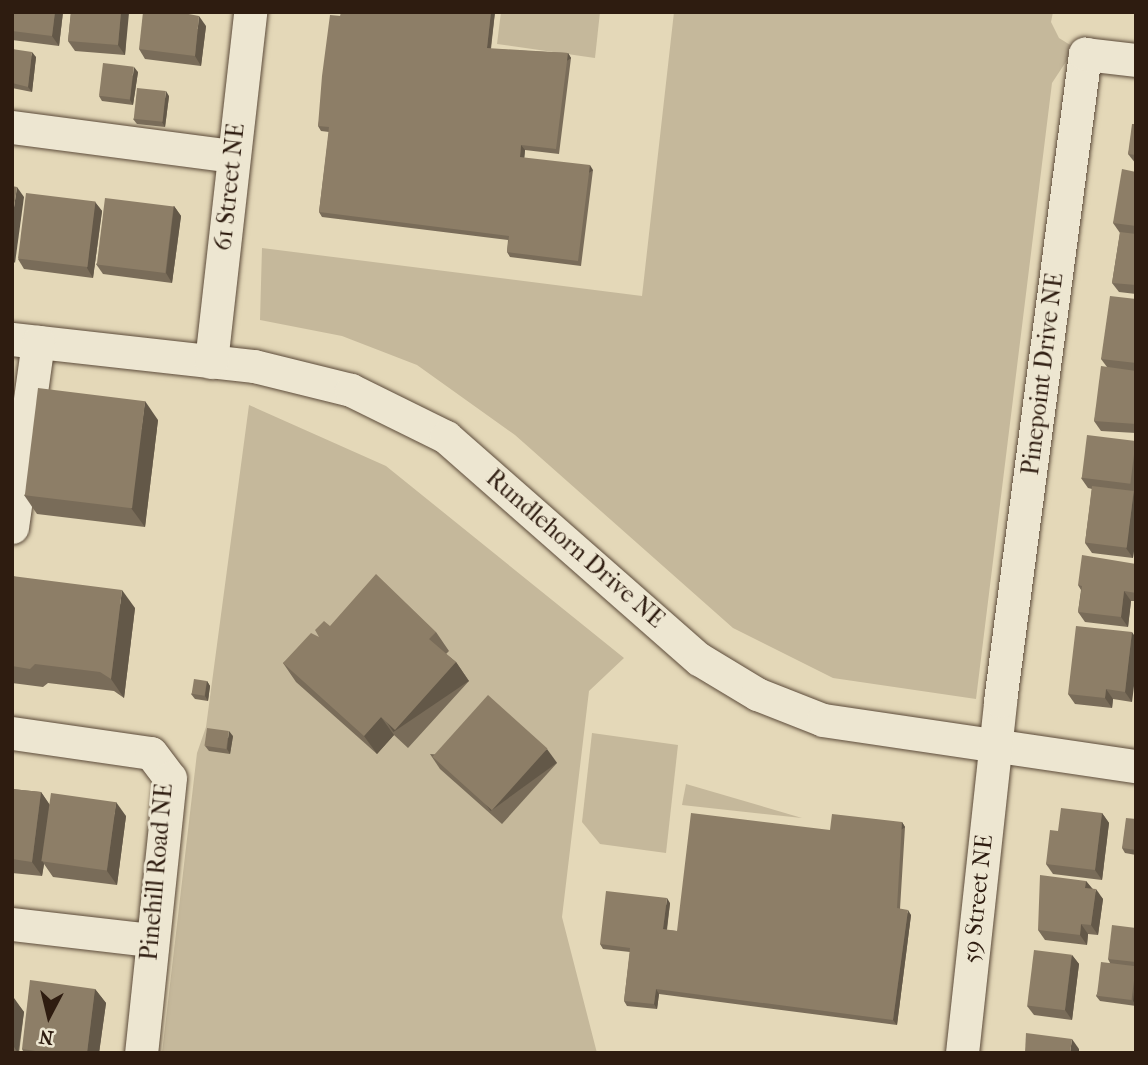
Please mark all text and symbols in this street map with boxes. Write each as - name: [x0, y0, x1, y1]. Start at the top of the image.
- street label: 61 Street NE: [209, 122, 251, 252]
- street label: Pinepoint Drive NE: [1016, 271, 1070, 477]
- street label: Rundlehorn Drive NE: [480, 464, 670, 634]
- street label: Pinehill Road NE: [135, 782, 179, 962]
- street label: 59 Street NE: [957, 833, 999, 965]
- north arrow: [14, 981, 84, 1051]
- text: N: [38, 1025, 55, 1049]

